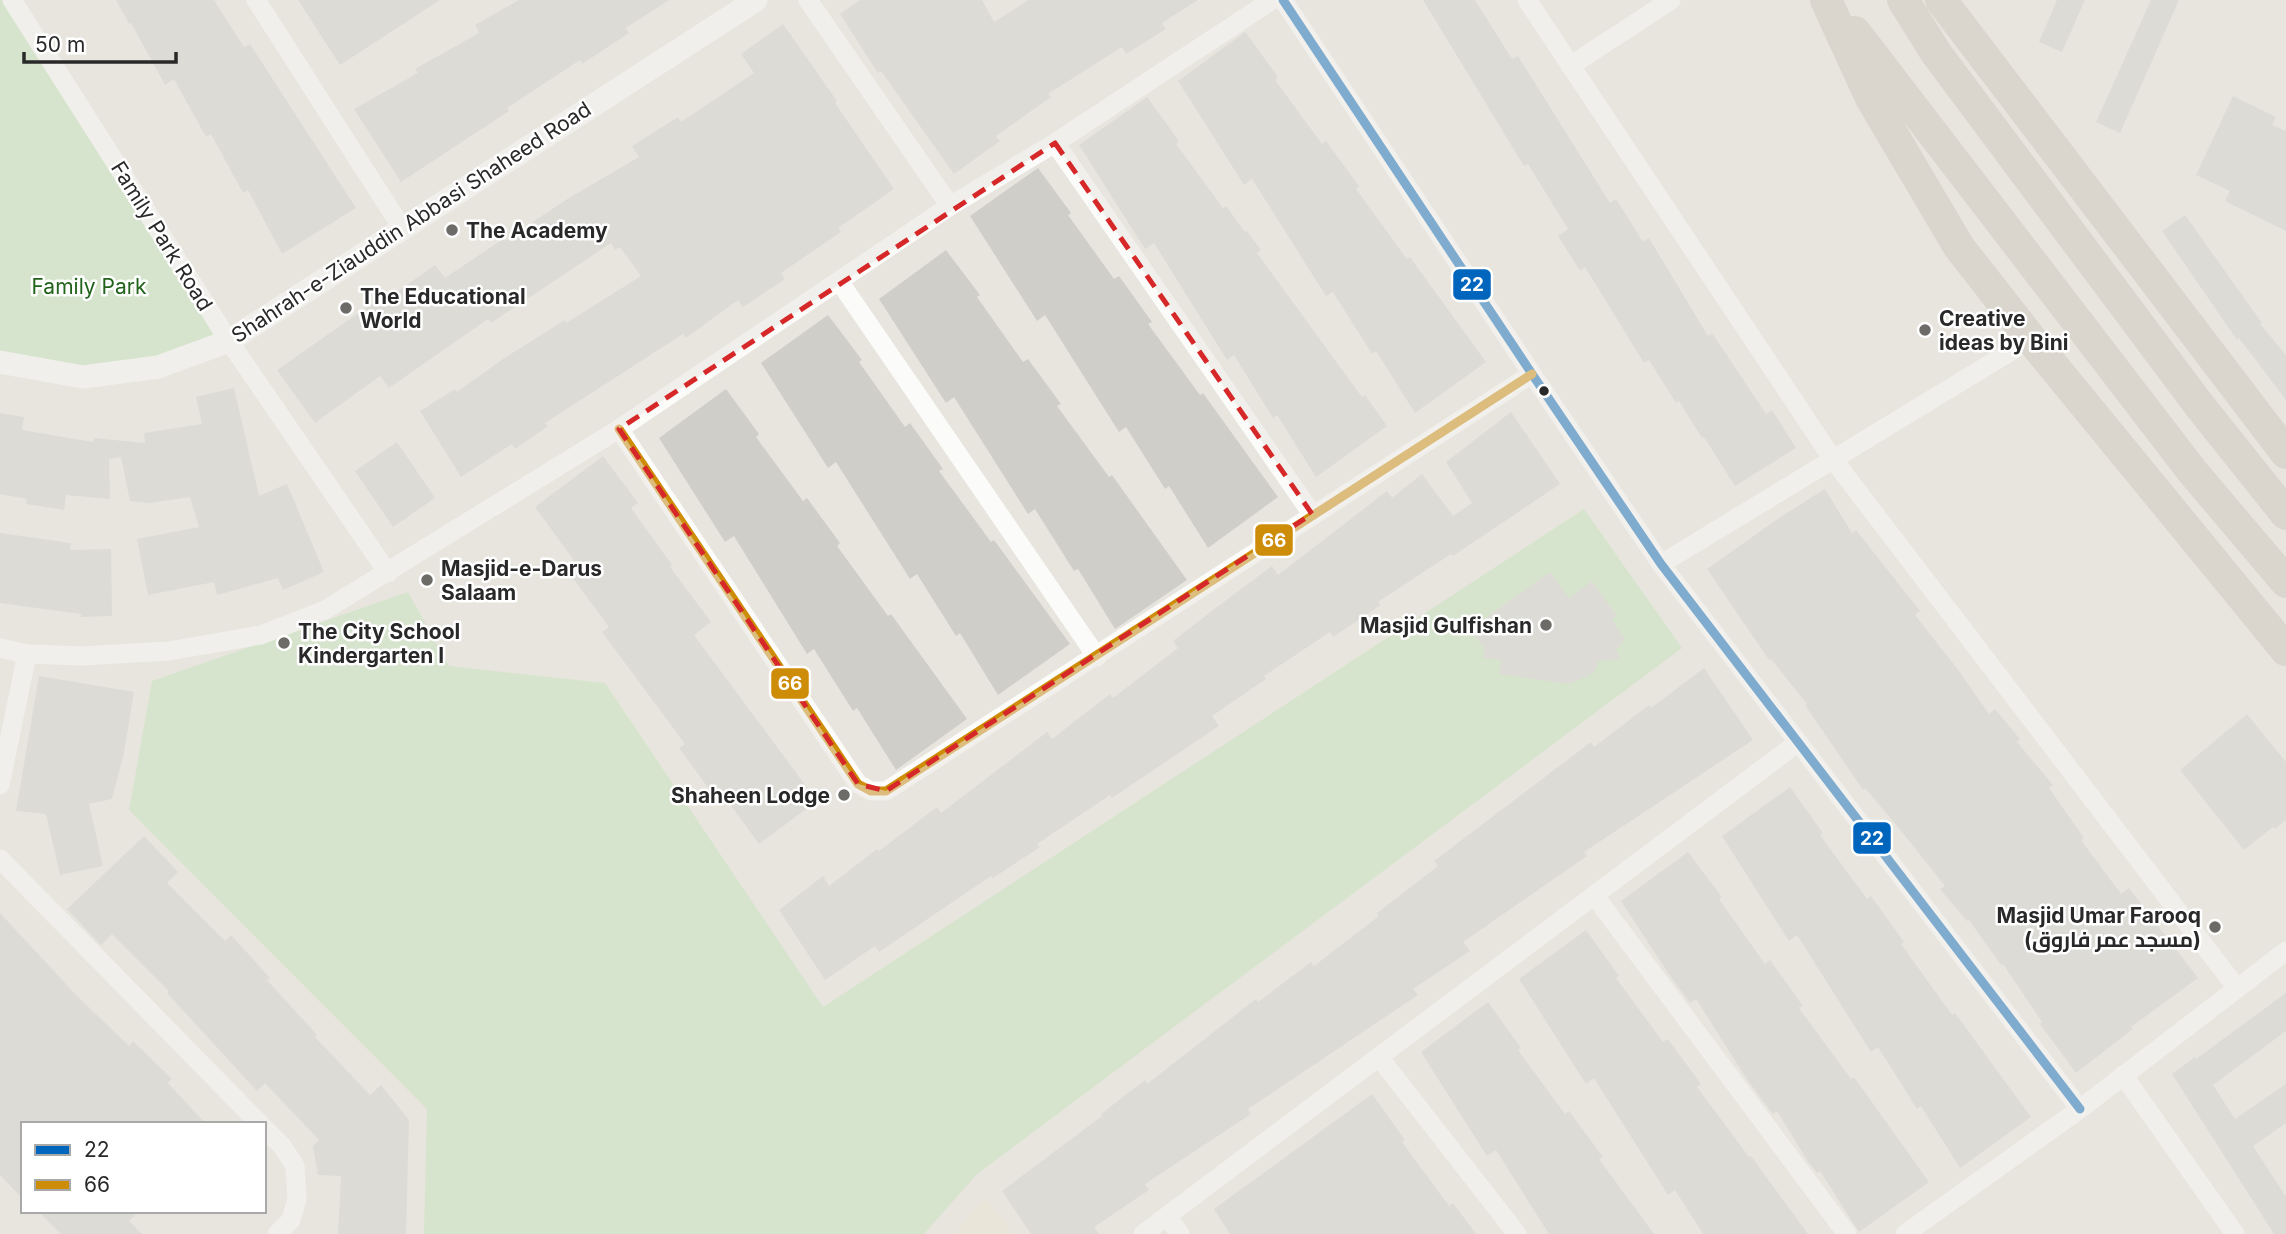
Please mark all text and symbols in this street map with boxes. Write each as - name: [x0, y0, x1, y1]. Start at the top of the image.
- scale bar: [24, 21, 177, 65]
- text: 50 m: [35, 32, 85, 57]
- street label: Shahrah-e-Ziauddin Abbasi Shaheed Road: [227, 96, 595, 348]
- street label: Family Park Road: [106, 157, 218, 315]
- place label: The Academy: [466, 218, 608, 243]
- marker: The Academy: [444, 222, 460, 238]
- line badge: 22: [1452, 268, 1492, 301]
- text: 22: [1460, 273, 1484, 296]
- park label: Family Park: [31, 274, 147, 299]
- place label: The Educational World: [360, 284, 526, 333]
- marker: The Educational World: [338, 300, 354, 316]
- place label: Creative ideas by Bini: [1939, 306, 2068, 355]
- marker: Creative ideas by Bini: [1917, 322, 1933, 338]
- unlabelled marker: [1537, 384, 1551, 398]
- line badge: 66: [1254, 523, 1294, 557]
- text: 66: [1262, 529, 1286, 552]
- place label: Masjid-e-Darus Salaam: [441, 556, 602, 605]
- marker: Masjid-e-Darus Salaam: [419, 572, 435, 588]
- place label: Masjid Gulfishan: [1360, 613, 1532, 638]
- marker: Masjid Gulfishan: [1538, 617, 1554, 633]
- place label: The City School Kindergarten I: [298, 619, 460, 668]
- marker: The City School Kindergarten I: [276, 635, 292, 651]
- line badge: 66: [770, 667, 810, 700]
- text: 66: [778, 672, 802, 695]
- place label: Shaheen Lodge: [671, 783, 830, 808]
- marker: Shaheen Lodge: [836, 787, 852, 803]
- line badge: 22: [1852, 821, 1892, 855]
- text: 22: [1860, 827, 1884, 850]
- place label: Masjid Umar Farooq (مسجد عمر فاروق): [1996, 903, 2201, 953]
- marker: Masjid Umar Farooq (مسجد عمر فاروق): [2207, 919, 2223, 935]
- legend: [21, 1122, 266, 1213]
- text: 22: [84, 1137, 110, 1162]
- text: 66: [84, 1172, 110, 1197]

